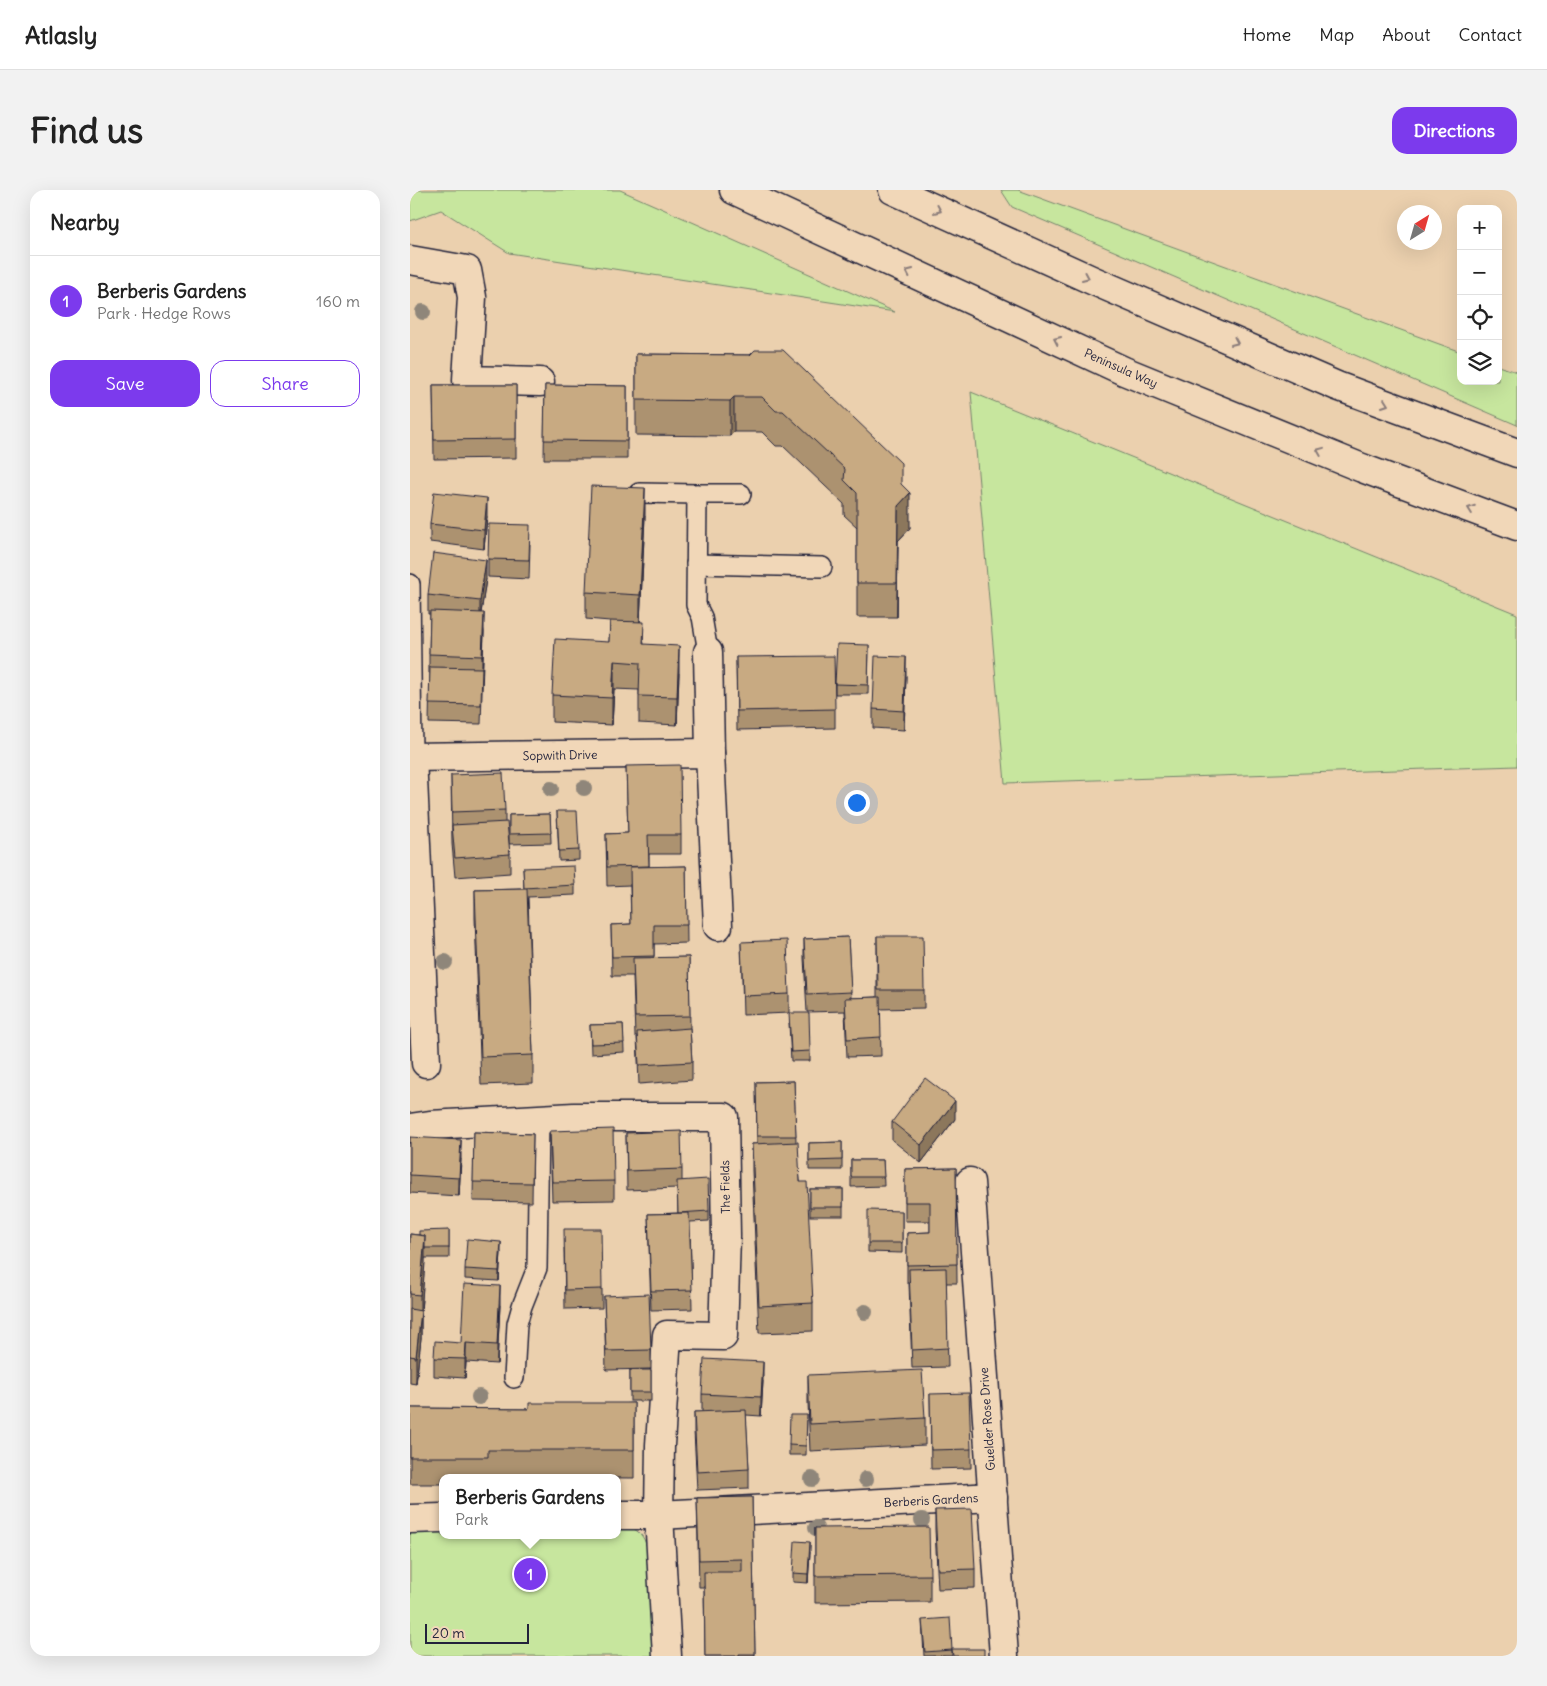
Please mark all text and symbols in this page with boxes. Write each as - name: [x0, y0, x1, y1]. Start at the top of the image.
- text: Atlasly: [25, 20, 97, 50]
- text: Home: [1243, 23, 1291, 46]
- text: Map: [1319, 23, 1354, 46]
- text: About: [1382, 23, 1430, 46]
- text: Contact: [1458, 23, 1522, 46]
- button: Directions: [1392, 107, 1517, 154]
- text: Find us: [30, 108, 143, 152]
- one-way arrow: [933, 204, 942, 214]
- north arrow: [1397, 205, 1442, 250]
- map controls: [1457, 205, 1502, 385]
- button: +: [1457, 205, 1502, 250]
- text: Nearby: [50, 209, 120, 236]
- button: −: [1457, 250, 1502, 295]
- one-way arrow: [906, 268, 915, 278]
- one-way arrow: [1081, 270, 1090, 281]
- text: Berberis Gardens: [97, 279, 246, 303]
- text: 1: [63, 291, 69, 311]
- text: 160 m: [316, 291, 360, 311]
- button: locate: [1457, 295, 1502, 340]
- text: Park · Hedge Rows: [97, 303, 231, 323]
- one-way arrow: [1230, 335, 1239, 346]
- one-way arrow: [1053, 336, 1062, 346]
- button: layers: [1457, 340, 1502, 385]
- street label: Peninsula Way: [1082, 345, 1160, 391]
- button: Save: [50, 360, 200, 407]
- button: Share: [210, 360, 360, 407]
- one-way arrow: [1380, 398, 1389, 408]
- one-way arrow: [1316, 446, 1324, 456]
- one-way arrow: [1468, 505, 1476, 515]
- street label: Sopwith Drive: [523, 747, 597, 763]
- your location: [844, 790, 870, 816]
- street label: The Fields: [717, 1160, 733, 1214]
- street label: Guelder Rose Drive: [976, 1367, 998, 1471]
- popup: [439, 1474, 621, 1539]
- text: Berberis Gardens: [455, 1485, 605, 1509]
- street label: Berberis Gardens: [883, 1490, 979, 1510]
- text: Park: [455, 1509, 488, 1529]
- pin: 1: [514, 1555, 546, 1593]
- scale bar: [425, 1621, 529, 1644]
- text: 20 m: [432, 1624, 465, 1642]

